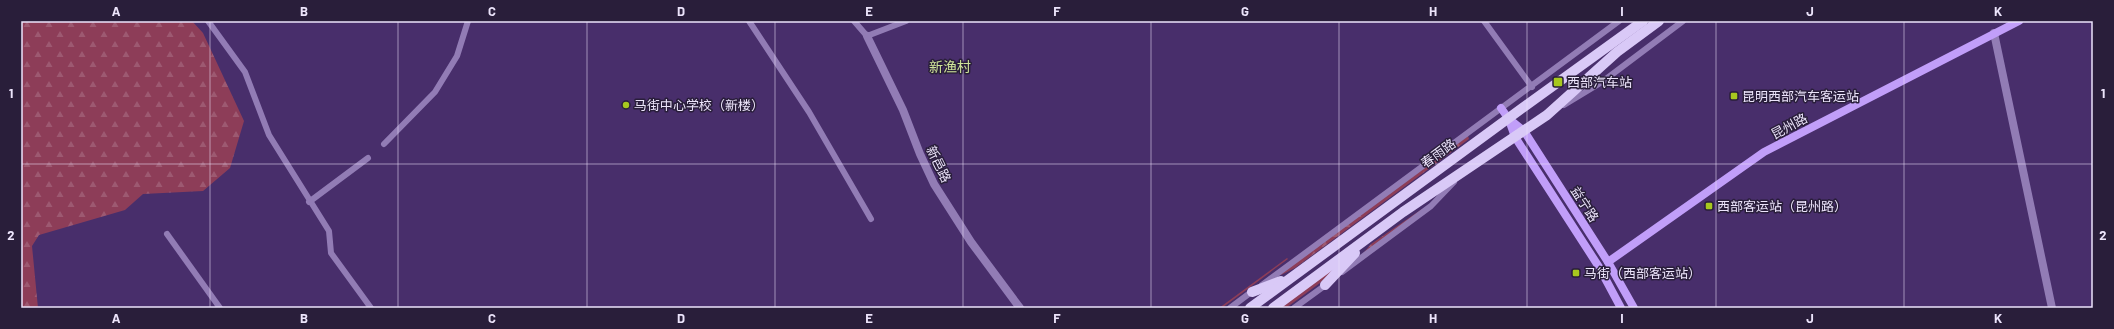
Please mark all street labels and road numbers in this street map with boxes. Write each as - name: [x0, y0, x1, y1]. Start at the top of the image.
- street label: 昆州路: [1768, 110, 1810, 142]
- street label: 春雨路: [1418, 135, 1458, 171]
- street label: 新邑路: [923, 143, 955, 185]
- street label: 益宁路: [1568, 183, 1602, 225]

